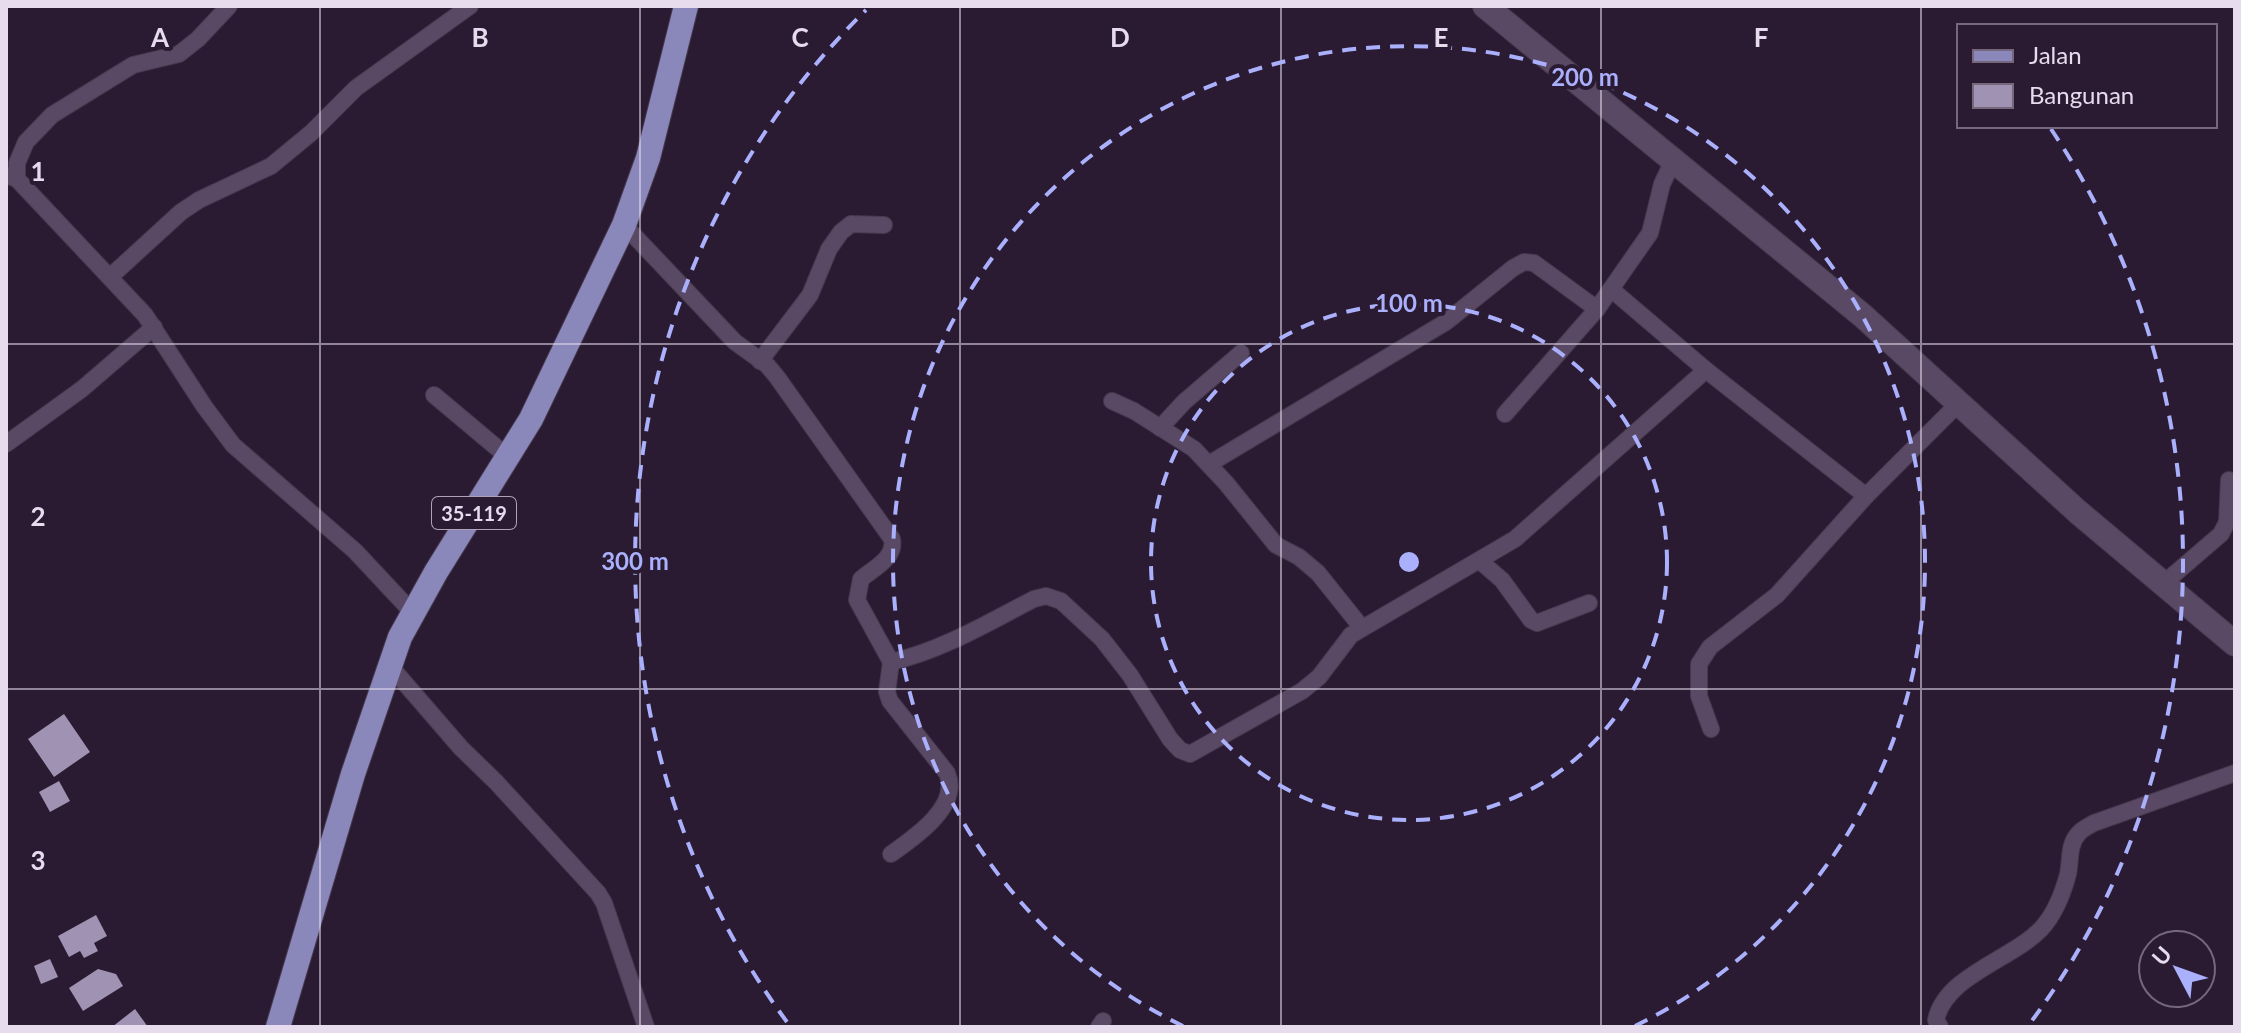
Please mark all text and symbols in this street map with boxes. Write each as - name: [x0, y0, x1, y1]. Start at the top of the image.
- text: A: [150, 21, 170, 53]
- text: B: [471, 21, 489, 53]
- text: C: [791, 21, 809, 53]
- text: D: [1110, 21, 1130, 53]
- text: E: [1434, 21, 1448, 53]
- text: F: [1754, 21, 1768, 53]
- legend: [1957, 24, 2217, 128]
- text: Jalan: [2029, 40, 2082, 69]
- text: 200 m: [1551, 62, 1619, 91]
- text: Bangunan: [2029, 80, 2134, 109]
- text: 1: [30, 155, 46, 187]
- text: 100 m: [1375, 288, 1443, 317]
- road number: 35-119: [432, 497, 516, 529]
- text: 2: [30, 500, 46, 532]
- text: 300 m: [601, 546, 669, 575]
- centre of rings: [1395, 548, 1423, 576]
- text: 3: [30, 844, 46, 876]
- north arrow: [2137, 929, 2217, 1009]
- text: U: [2146, 941, 2177, 971]

